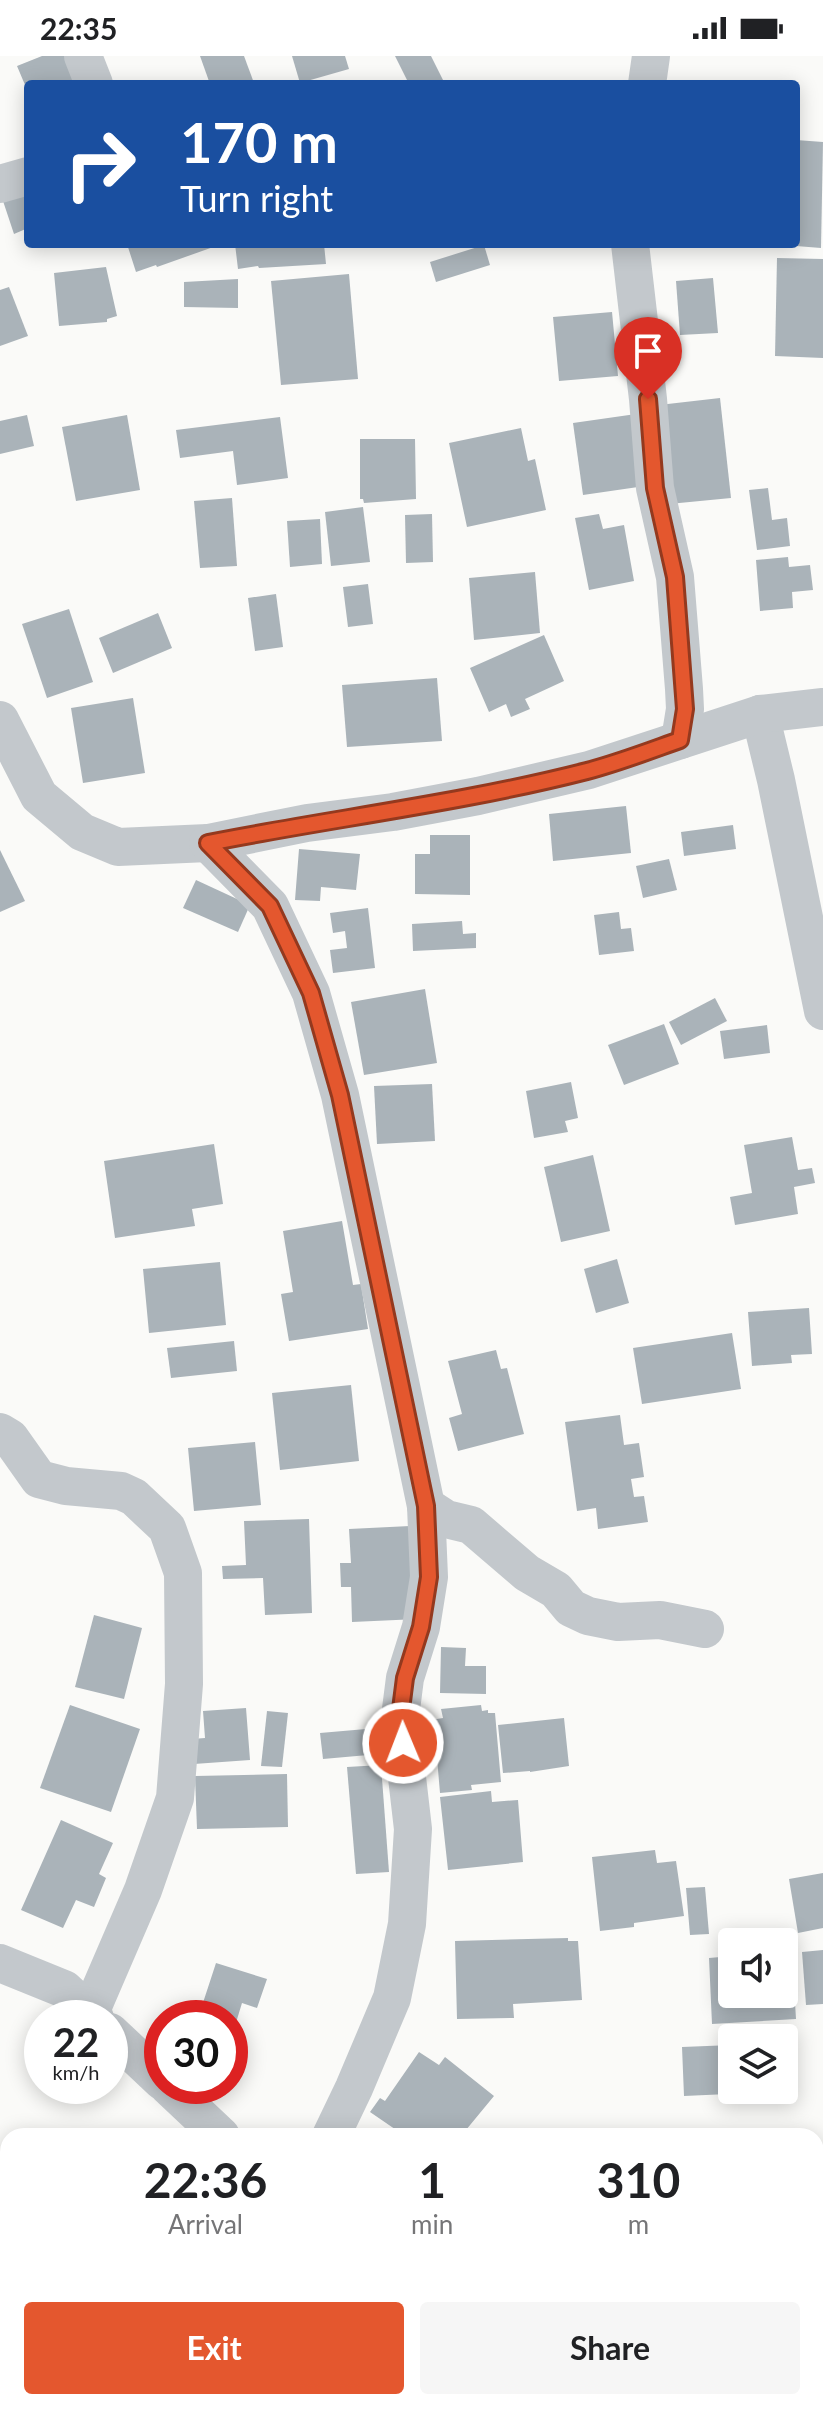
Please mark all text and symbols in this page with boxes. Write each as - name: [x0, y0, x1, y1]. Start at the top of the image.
- text: 22:35: [40, 10, 117, 46]
- text: 170 m: [180, 108, 338, 175]
- icon: right: [48, 112, 152, 216]
- text: Turn right: [180, 176, 333, 220]
- pin: [614, 317, 682, 399]
- icon: arrive: [626, 329, 670, 373]
- position arrow: [361, 1701, 445, 1785]
- map controls: [718, 1928, 798, 2104]
- button: sound: [718, 1928, 798, 2008]
- speed limit sign: 30: [144, 2000, 248, 2104]
- text: 22: [53, 2018, 99, 2066]
- button: layers: [718, 2024, 798, 2104]
- text: km/h: [53, 2060, 99, 2084]
- text: 22:36: [144, 2151, 267, 2208]
- text: 1: [418, 2151, 446, 2208]
- text: 310: [597, 2151, 680, 2208]
- text: Arrival: [168, 2208, 243, 2240]
- text: min: [411, 2208, 453, 2240]
- text: m: [628, 2208, 649, 2240]
- button: Exit: [24, 2302, 404, 2394]
- button: Share: [420, 2302, 800, 2394]

